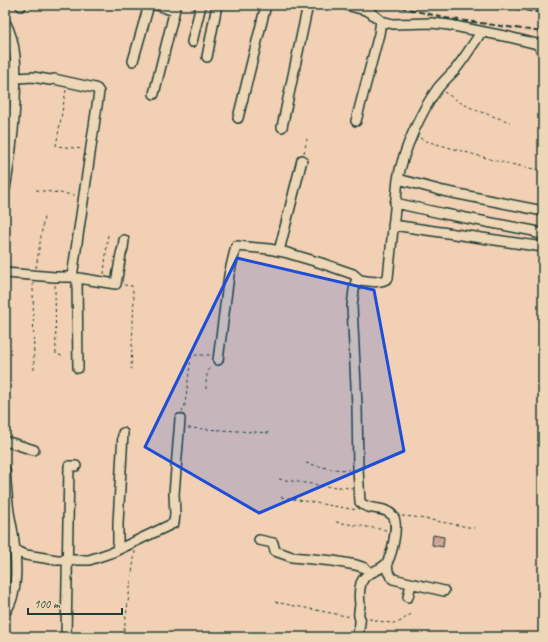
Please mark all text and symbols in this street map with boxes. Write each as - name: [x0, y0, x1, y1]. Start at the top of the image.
- scale bar: [28, 590, 122, 616]
- text: 100 m: [34, 596, 61, 612]

